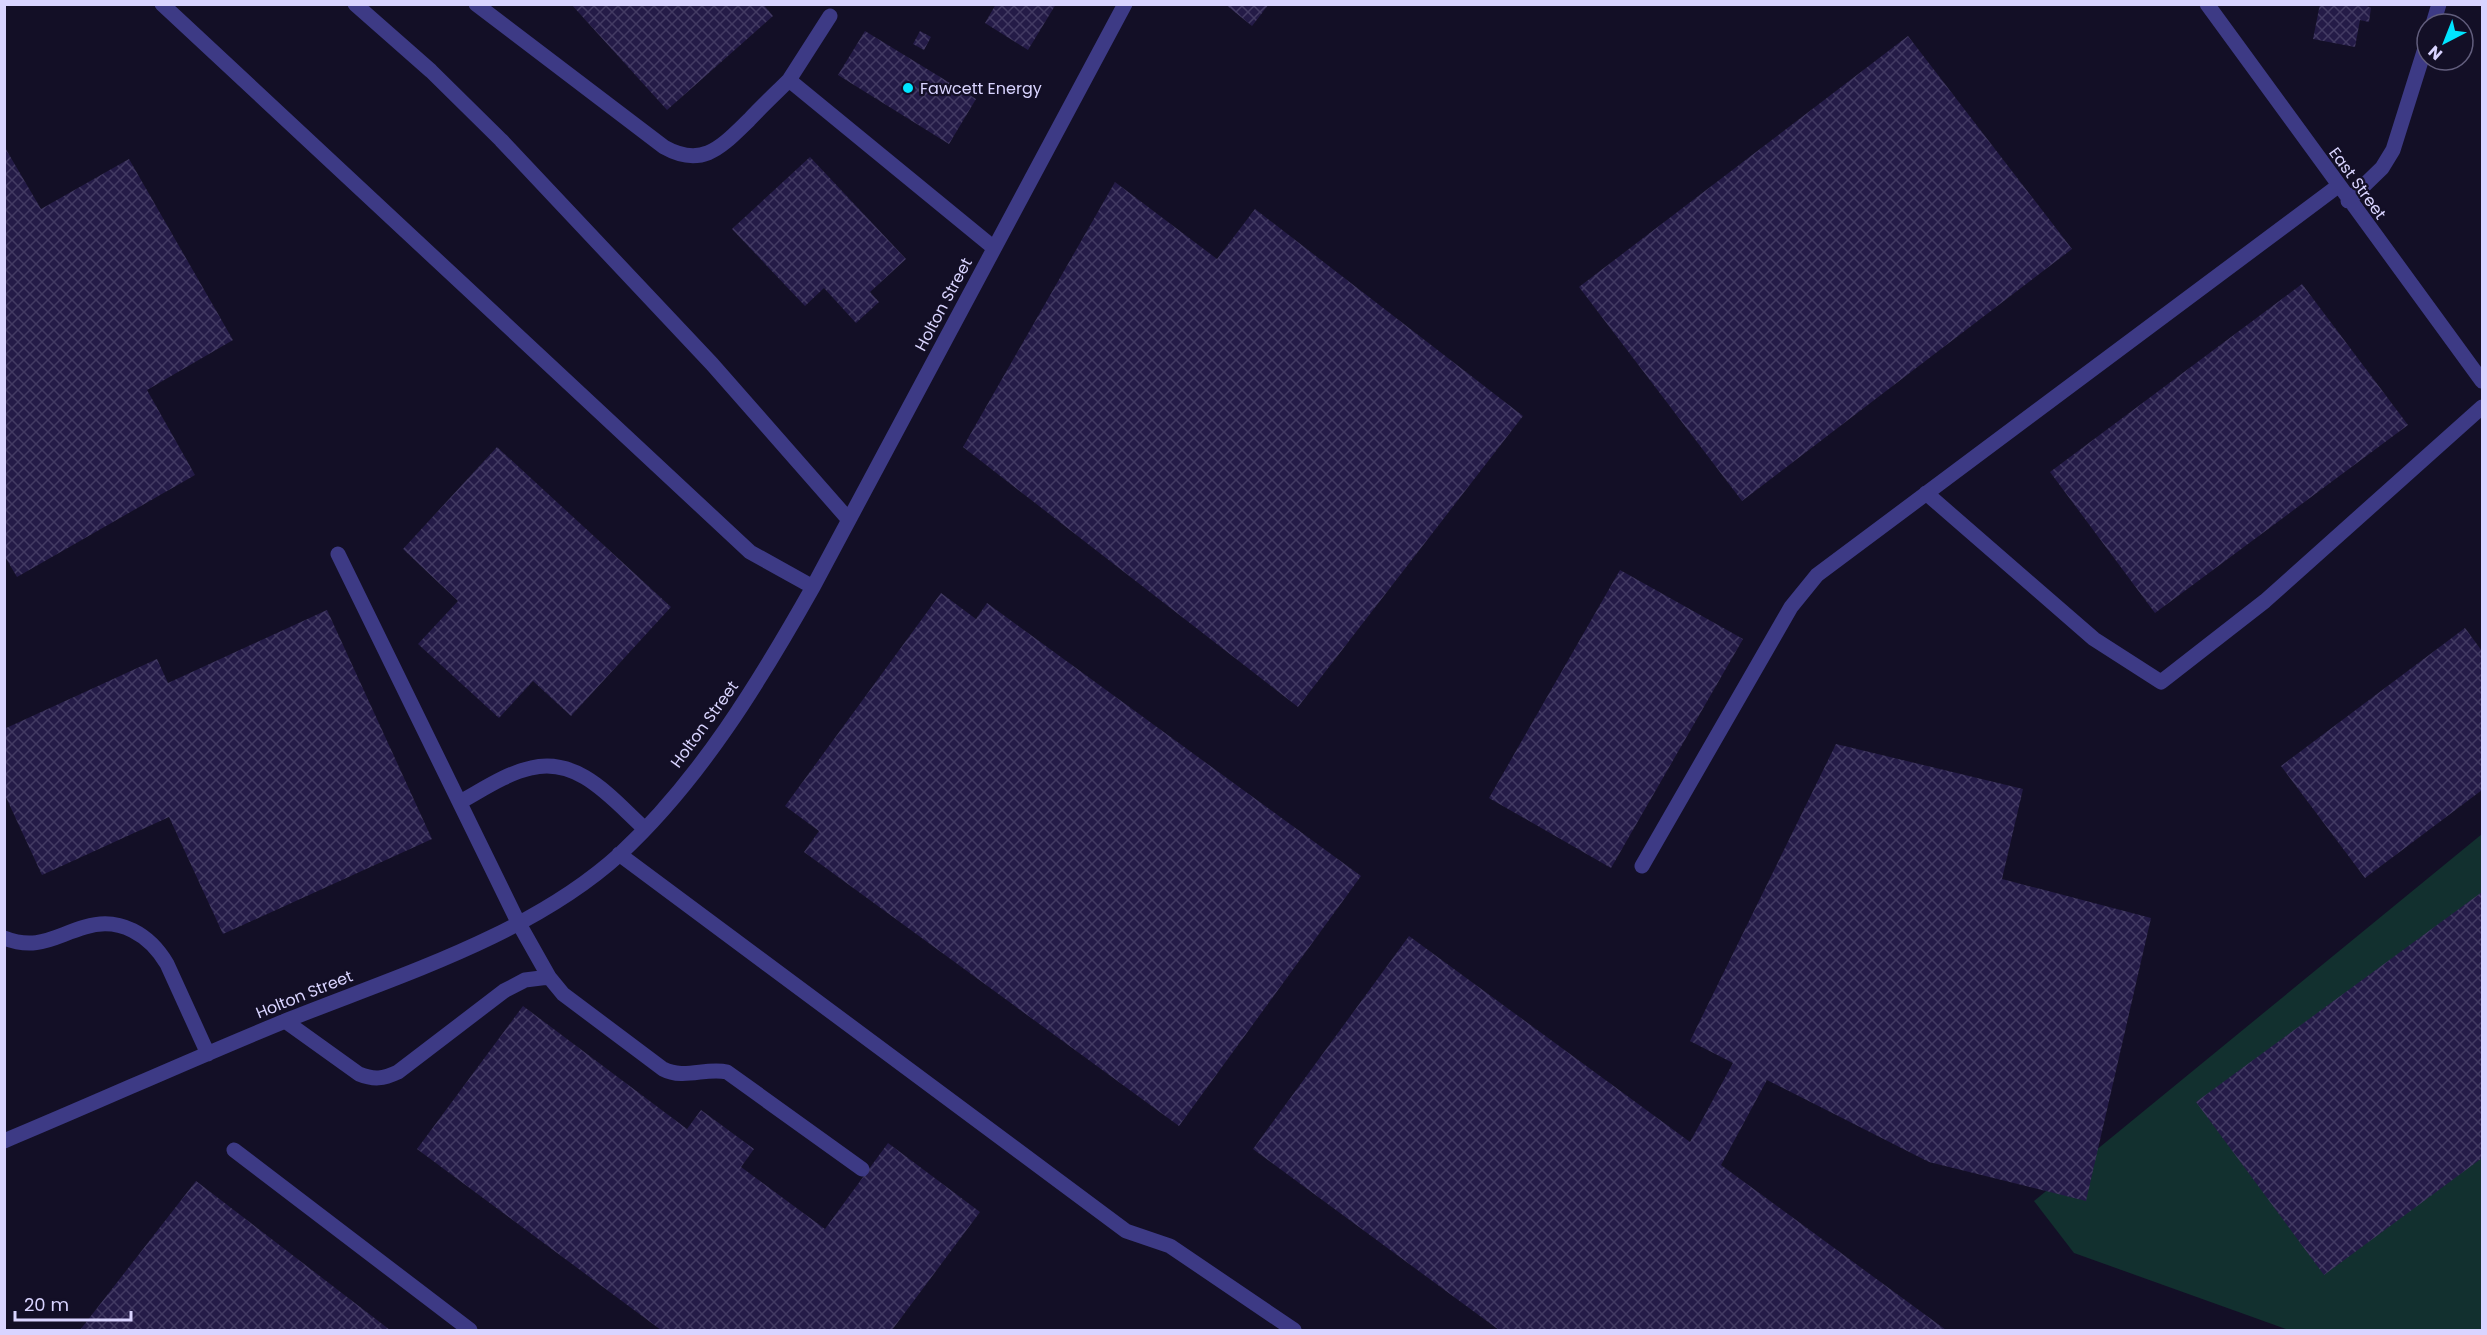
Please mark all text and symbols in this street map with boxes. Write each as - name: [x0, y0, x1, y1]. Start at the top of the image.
- north arrow: [2415, 12, 2475, 72]
- text: N: [2423, 40, 2447, 65]
- place label: Fawcett Energy: [920, 77, 1042, 100]
- marker: Fawcett Energy: [901, 81, 915, 95]
- street label: East Street: [2324, 142, 2392, 224]
- street label: Holton Street: [909, 253, 978, 355]
- street label: Holton Street: [665, 676, 744, 773]
- street label: Holton Street: [252, 965, 356, 1024]
- scale bar: [15, 1284, 130, 1322]
- text: 20 m: [24, 1292, 69, 1317]

